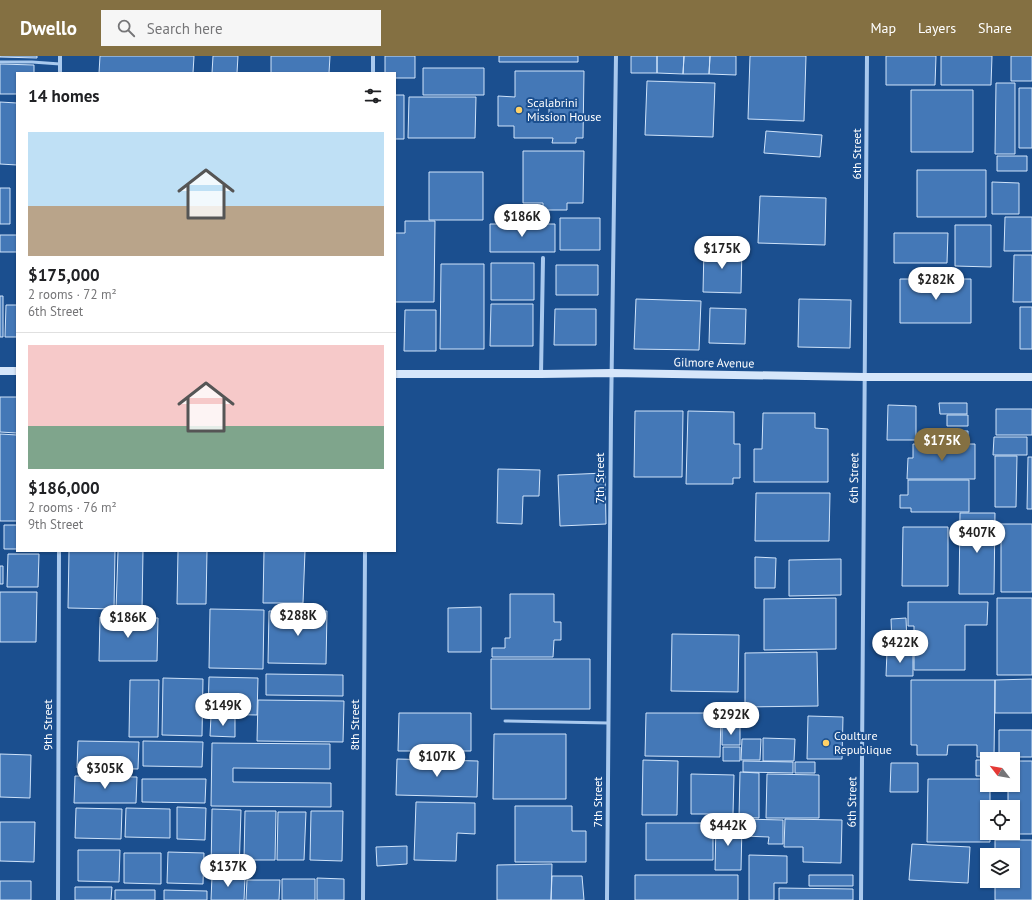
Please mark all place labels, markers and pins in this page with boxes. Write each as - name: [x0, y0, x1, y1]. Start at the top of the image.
- place label: Scalabrini Mission House: [527, 95, 601, 124]
- marker: Scalabrini Mission House: [514, 105, 524, 115]
- pin: $186K: [494, 204, 550, 238]
- pin: $175K: [694, 236, 750, 270]
- pin: $282K: [908, 267, 964, 301]
- pin: $175K: [914, 428, 970, 462]
- pin: $407K: [949, 520, 1005, 554]
- pin: $288K: [270, 603, 326, 637]
- pin: $186K: [100, 605, 156, 639]
- pin: $422K: [872, 630, 928, 664]
- pin: $149K: [195, 693, 251, 727]
- pin: $292K: [703, 702, 759, 736]
- place label: Coulture Republique: [834, 728, 892, 757]
- marker: Coulture Republique: [821, 738, 831, 748]
- pin: $107K: [409, 744, 465, 778]
- pin: $305K: [77, 756, 133, 790]
- pin: $442K: [700, 813, 756, 847]
- pin: $137K: [200, 854, 256, 888]

